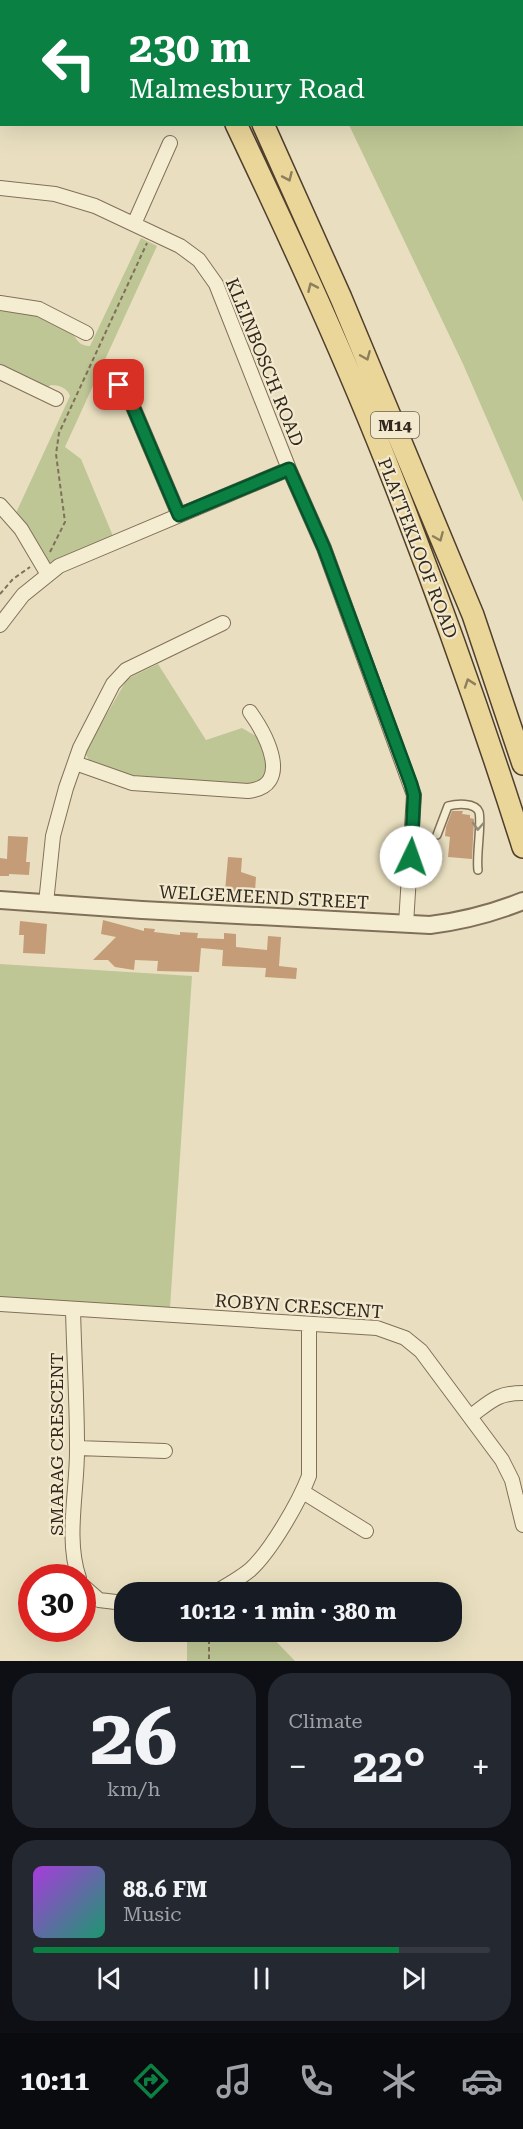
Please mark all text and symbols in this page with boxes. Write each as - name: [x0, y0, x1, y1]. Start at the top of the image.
- text: 230 m: [129, 23, 251, 72]
- icon: left: [30, 24, 108, 102]
- text: Malmesbury Road: [129, 73, 365, 105]
- one-way arrow: [281, 171, 293, 182]
- street label: KLEINBOSCH ROAD: [222, 275, 308, 449]
- one-way arrow: [307, 283, 319, 294]
- one-way arrow: [359, 350, 371, 361]
- pin: [93, 359, 144, 410]
- icon: arrive: [102, 368, 135, 401]
- road number: M14: [371, 412, 419, 438]
- street label: PLATTEKLOOF ROAD: [374, 455, 462, 641]
- one-way arrow: [432, 530, 444, 541]
- one-way arrow: [463, 678, 476, 689]
- one-way arrow: [472, 822, 485, 831]
- position arrow: [379, 825, 443, 889]
- street label: WELGEMEEND STREET: [159, 881, 369, 913]
- street label: ROBYN CRESCENT: [214, 1290, 384, 1322]
- street label: SMARAG CRESCENT: [46, 1352, 67, 1536]
- speed limit sign: 30: [18, 1564, 96, 1642]
- text: 10:12 · 1 min · 380 m: [179, 1599, 397, 1624]
- text: 26: [90, 1692, 177, 1783]
- text: Climate: [289, 1709, 363, 1733]
- text: 22°: [353, 1740, 426, 1793]
- text: −: [289, 1747, 307, 1786]
- text: +: [472, 1747, 490, 1786]
- text: km/h: [107, 1777, 161, 1801]
- text: 88.6 FM: [123, 1877, 207, 1902]
- text: Music: [123, 1902, 182, 1926]
- icon: previous: [93, 1962, 126, 1995]
- icon: pause: [245, 1962, 278, 1995]
- icon: next: [397, 1962, 430, 1995]
- icon: directions: [130, 2060, 172, 2102]
- icon: music: [213, 2060, 255, 2102]
- icon: phone: [295, 2060, 337, 2102]
- icon: climate: [378, 2060, 420, 2102]
- icon: car: [461, 2060, 503, 2102]
- text: 10:11: [20, 2065, 89, 2097]

